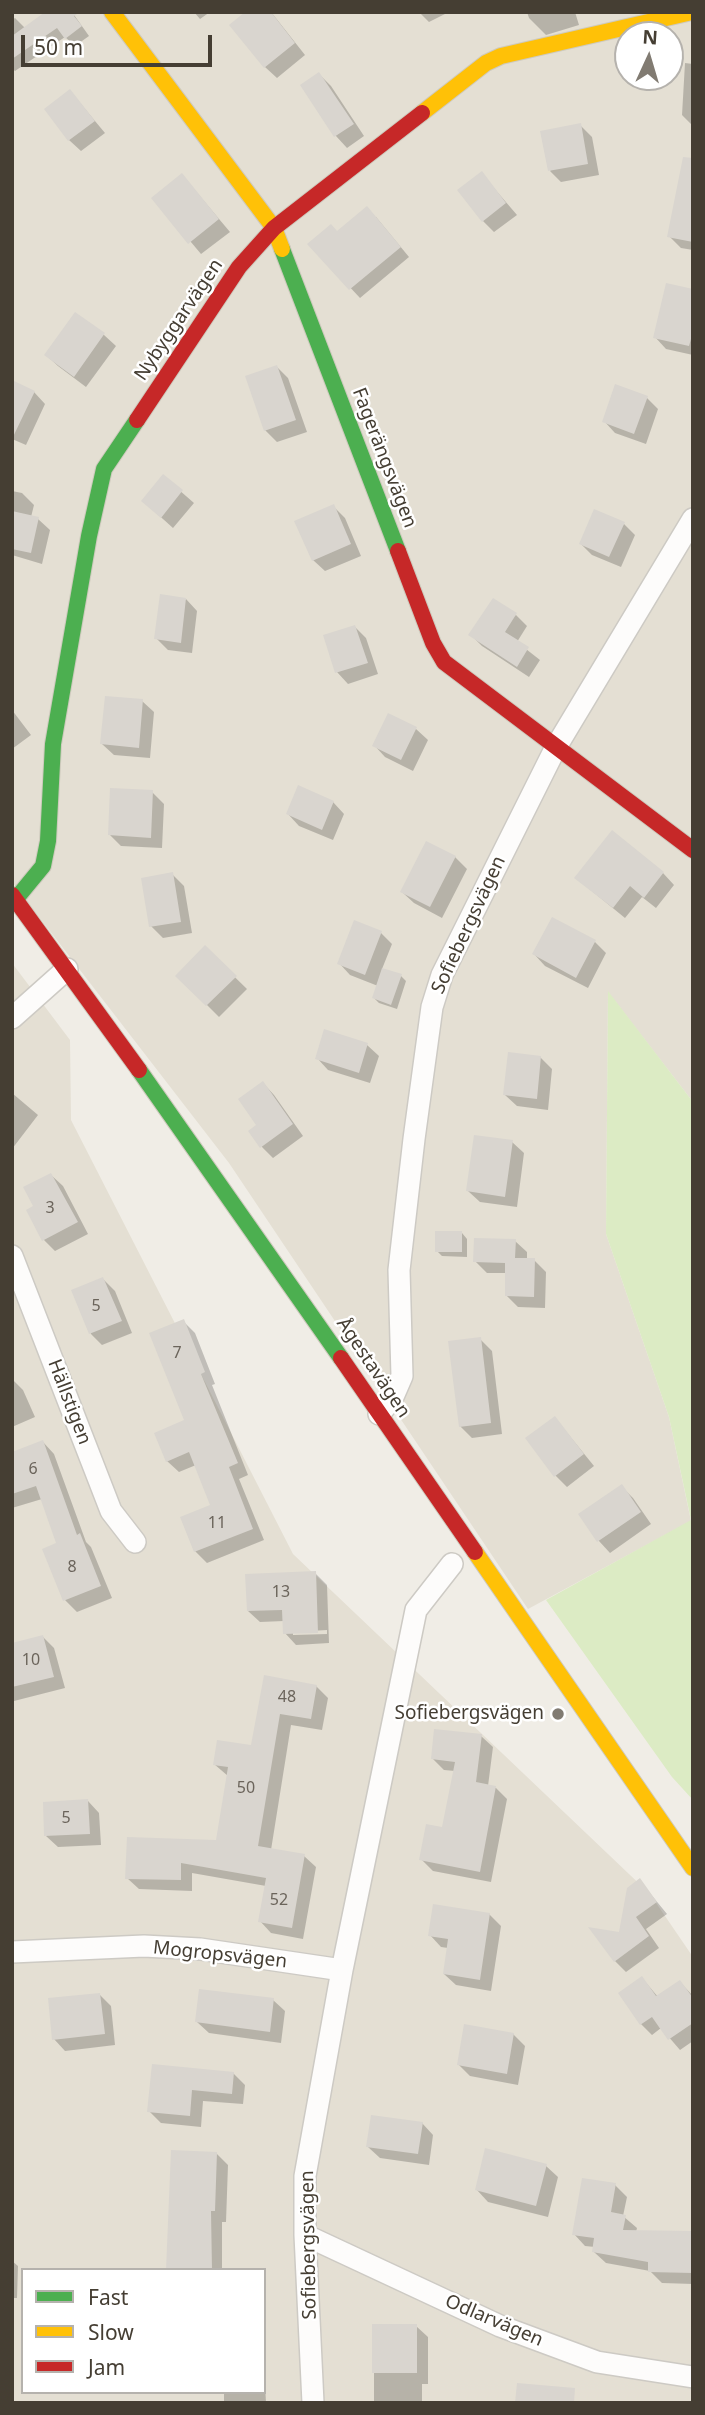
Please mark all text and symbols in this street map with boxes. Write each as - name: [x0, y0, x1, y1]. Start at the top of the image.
- scale bar: [24, 21, 215, 65]
- north arrow: [614, 21, 684, 91]
- text: N: [642, 24, 659, 51]
- text: 50 m: [34, 33, 83, 61]
- street label: Nybyggarvägen: [130, 255, 228, 385]
- street label: Fagerängsvägen: [347, 385, 421, 531]
- street label: Sofiebergsvägen: [427, 852, 511, 998]
- house number: 3: [45, 1198, 55, 1218]
- house number: 5: [91, 1296, 101, 1316]
- street label: Ågestavägen: [331, 1314, 415, 1422]
- house number: 7: [172, 1343, 182, 1363]
- street label: Hällstigen: [42, 1356, 96, 1448]
- house number: 6: [28, 1459, 38, 1479]
- house number: 11: [208, 1513, 226, 1533]
- house number: 8: [67, 1557, 77, 1577]
- house number: 13: [272, 1582, 290, 1602]
- house number: 10: [22, 1650, 40, 1670]
- house number: 48: [278, 1687, 296, 1707]
- place label: Sofiebergsvägen: [395, 1703, 544, 1725]
- marker: Sofiebergsvägen: [550, 1706, 566, 1722]
- house number: 50: [237, 1778, 255, 1798]
- house number: 5: [61, 1808, 71, 1828]
- house number: 52: [270, 1890, 288, 1910]
- street label: Mogropsvägen: [152, 1937, 288, 1973]
- street label: Sofiebergsvägen: [296, 2170, 322, 2320]
- legend: [21, 2268, 266, 2394]
- text: Fast: [88, 2283, 128, 2311]
- street label: Odlarvägen: [442, 2290, 546, 2352]
- text: Slow: [88, 2318, 134, 2346]
- text: Jam: [88, 2353, 125, 2381]

